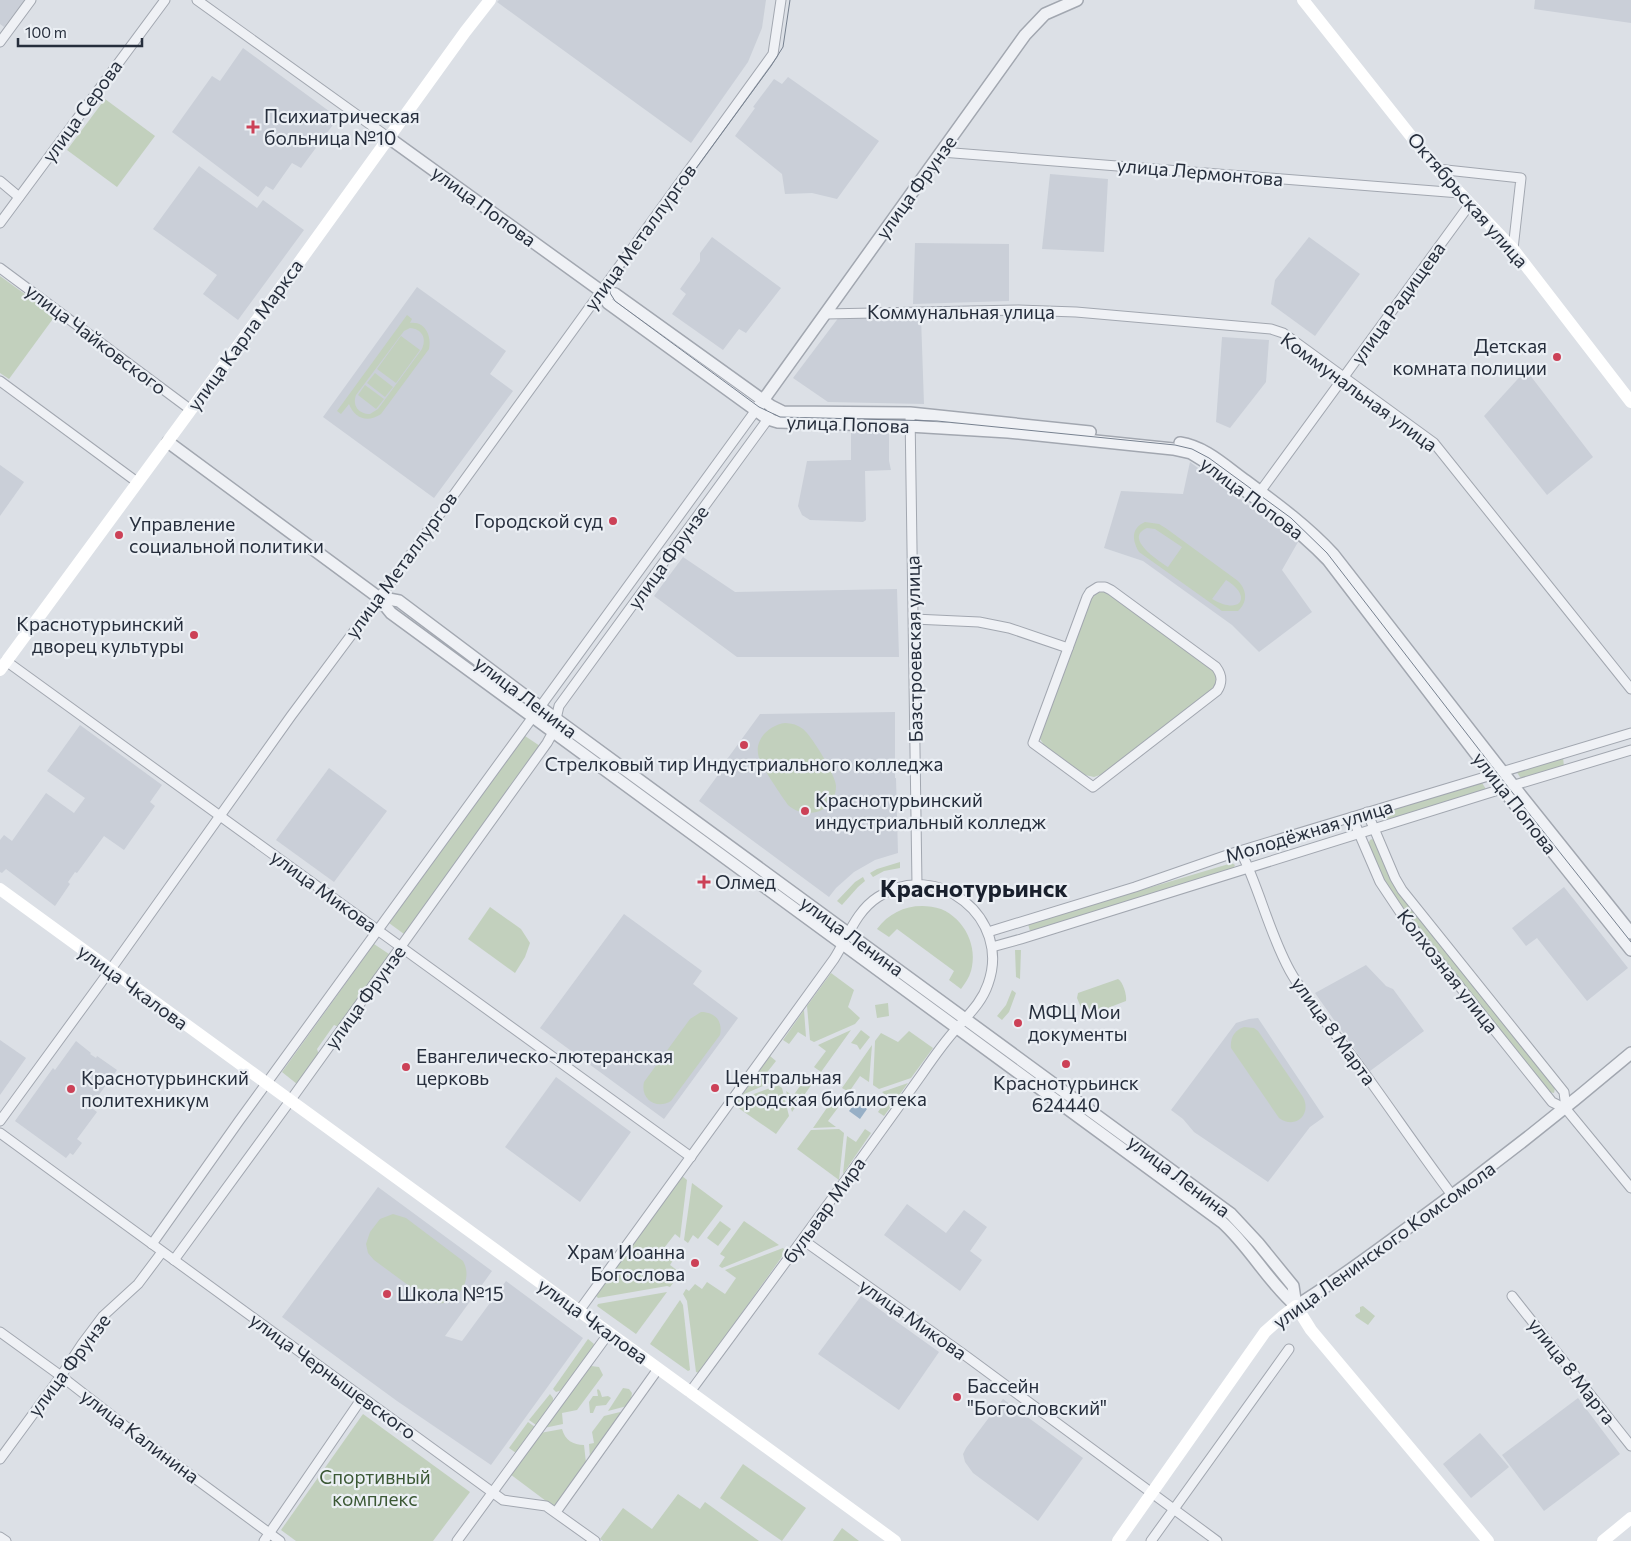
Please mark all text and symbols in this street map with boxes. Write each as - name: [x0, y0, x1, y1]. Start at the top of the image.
- scale bar: [18, 15, 141, 47]
- text: 100 m: [25, 23, 67, 41]
- street label: улица Серова: [37, 55, 126, 166]
- place label: Психиатрическая больница №10: [264, 104, 420, 149]
- marker: Психиатрическая больница №10: [246, 120, 260, 134]
- street label: Октябрьская улица: [1403, 127, 1533, 272]
- street label: улица Фрунзе: [870, 130, 961, 243]
- street label: улица Лермонтова: [1116, 153, 1284, 190]
- street label: улица Металлургов: [579, 159, 700, 314]
- street label: улица Попова: [428, 160, 541, 251]
- street label: улица Радищева: [1346, 237, 1450, 368]
- street label: улица Карла Маркса: [182, 254, 307, 415]
- street label: улица Чайковского: [21, 278, 171, 399]
- street label: Коммунальная улица: [867, 300, 1055, 323]
- street label: Коммунальная улица: [1277, 327, 1442, 456]
- place label: Детская комната полиции: [1393, 334, 1547, 379]
- marker: Детская комната полиции: [1551, 351, 1563, 363]
- street label: улица Попова: [786, 410, 910, 437]
- street label: улица Попова: [1196, 451, 1308, 544]
- street label: улица Металлургов: [340, 487, 461, 642]
- street label: улица Фрунзе: [622, 500, 713, 613]
- place label: Городской суд: [474, 509, 603, 532]
- place label: Управление социальной политики: [129, 512, 324, 557]
- marker: Городской суд: [607, 515, 619, 527]
- marker: Управление социальной политики: [113, 529, 125, 541]
- street label: Базстроевская улица: [900, 555, 927, 743]
- place label: Краснотурьинский дворец культуры: [16, 612, 184, 657]
- marker: Краснотурьинский дворец культуры: [188, 629, 200, 641]
- street label: улица Ленина: [471, 651, 582, 743]
- marker: Стрелковый тир Индустриального колледжа: [738, 739, 750, 751]
- street label: улица Попова: [1468, 747, 1562, 858]
- place label: Стрелковый тир Индустриального колледжа: [545, 752, 943, 775]
- place label: Краснотурьинский индустриальный колледж: [815, 788, 1046, 833]
- street label: Молодёжная улица: [1222, 794, 1395, 867]
- marker: Краснотурьинский индустриальный колледж: [799, 805, 811, 817]
- street label: улица Микова: [267, 844, 382, 937]
- place label: Олмед: [715, 870, 776, 893]
- district label: Краснотурьинск: [880, 873, 1068, 902]
- marker: Олмед: [697, 875, 711, 889]
- street label: улица Ленина: [796, 890, 909, 981]
- street label: Колхозная улица: [1393, 904, 1504, 1037]
- street label: улица Чкалова: [74, 939, 193, 1034]
- street label: улица Фрунзе: [319, 940, 410, 1053]
- street label: улица 8 Марта: [1287, 972, 1381, 1089]
- place label: МФЦ Мои документы: [1028, 1000, 1127, 1045]
- marker: МФЦ Мои документы: [1012, 1017, 1024, 1029]
- place label: Евангелическо-лютеранская церковь: [416, 1044, 673, 1089]
- marker: Краснотурьинск 624440: [1060, 1058, 1072, 1070]
- marker: Евангелическо-лютеранская церковь: [400, 1061, 412, 1073]
- place label: Центральная городская библиотека: [725, 1065, 927, 1110]
- place label: Краснотурьинский политехникум: [81, 1066, 249, 1111]
- place label: Краснотурьинск 624440: [993, 1071, 1139, 1116]
- marker: Центральная городская библиотека: [709, 1082, 721, 1094]
- marker: Краснотурьинский политехникум: [65, 1083, 77, 1095]
- street label: улица Ленина: [1124, 1130, 1235, 1222]
- street label: бульвар Мира: [777, 1152, 870, 1267]
- street label: улица Ленинского Комсомола: [1268, 1156, 1499, 1333]
- place label: Храм Иоанна Богослова: [567, 1240, 685, 1285]
- marker: Храм Иоанна Богослова: [689, 1257, 701, 1269]
- street label: улица Чкалова: [534, 1273, 653, 1368]
- street label: улица Микова: [855, 1273, 971, 1364]
- place label: Школа №15: [397, 1282, 504, 1305]
- marker: Школа №15: [381, 1288, 393, 1300]
- street label: улица Чернышевского: [246, 1307, 421, 1444]
- street label: улица Фрунзе: [23, 1309, 115, 1421]
- street label: улица 8 Марта: [1524, 1313, 1621, 1428]
- place label: Бассейн "Богословский": [967, 1374, 1107, 1419]
- street label: улица Калинина: [76, 1384, 204, 1488]
- marker: Бассейн "Богословский": [951, 1391, 963, 1403]
- park label: Спортивный комплекс: [319, 1465, 431, 1510]

